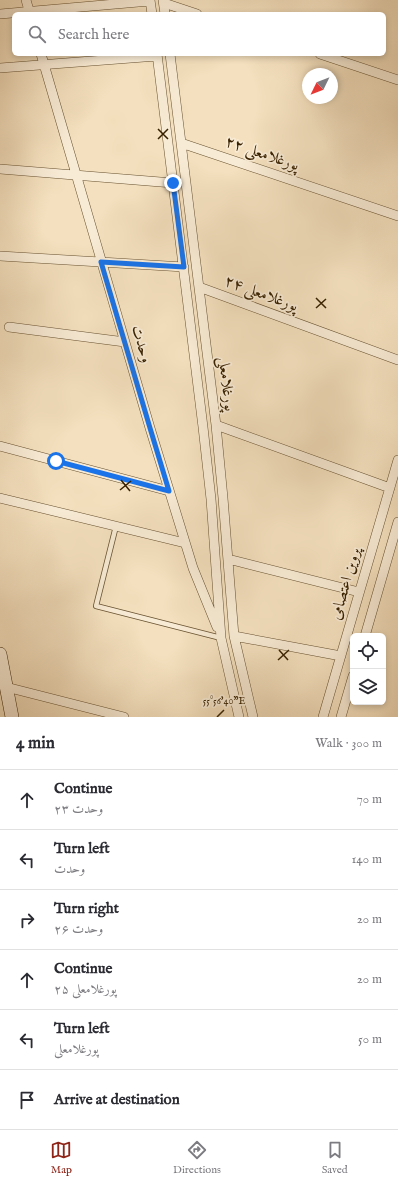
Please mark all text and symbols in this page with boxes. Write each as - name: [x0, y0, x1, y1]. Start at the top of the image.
- search box: [12, 12, 386, 56]
- icon: search: [26, 23, 48, 45]
- text: Search here: [58, 25, 129, 44]
- north arrow: [302, 68, 338, 104]
- street label: پورغلامعلی ۲۲: [222, 132, 303, 176]
- route end: [164, 174, 182, 192]
- street label: پورغلامعلی ۲۴: [221, 271, 302, 317]
- street label: وحدت: [126, 323, 156, 365]
- street label: پورغلامعلی: [213, 356, 239, 413]
- route start: [47, 452, 65, 470]
- street label: پروین اعتصامی: [326, 544, 366, 622]
- map controls: [350, 633, 386, 705]
- button: locate: [350, 633, 386, 669]
- button: layers: [350, 669, 386, 705]
- text: 55°56'40"E: [203, 695, 245, 708]
- text: 4 min: [16, 733, 55, 754]
- text: Walk · 300 m: [315, 735, 382, 752]
- text: Continue: [54, 779, 112, 798]
- icon: ahead: [16, 789, 38, 811]
- text: 70 m: [357, 791, 382, 808]
- text: وحدت ۲۳: [54, 801, 103, 818]
- text: Turn left: [54, 839, 110, 858]
- icon: left: [16, 849, 38, 871]
- text: 140 m: [352, 851, 382, 868]
- text: وحدت: [54, 861, 85, 878]
- text: Turn right: [54, 899, 119, 918]
- icon: right: [16, 909, 38, 931]
- text: 20 m: [357, 911, 382, 928]
- text: وحدت ۲۶: [54, 921, 103, 938]
- text: Continue: [54, 959, 112, 978]
- icon: ahead: [16, 969, 38, 991]
- text: 20 m: [357, 971, 382, 988]
- text: پورغلامعلی ۲۵: [54, 981, 117, 998]
- text: Turn left: [54, 1019, 110, 1038]
- icon: left: [16, 1029, 38, 1051]
- text: 50 m: [358, 1031, 382, 1048]
- text: پورغلامعلی: [54, 1041, 99, 1058]
- icon: arrive: [16, 1089, 38, 1111]
- text: Arrive at destination: [54, 1090, 180, 1109]
- tab: Map: [50, 1139, 72, 1177]
- tab: Directions: [173, 1139, 221, 1177]
- tab: Saved: [322, 1139, 348, 1177]

